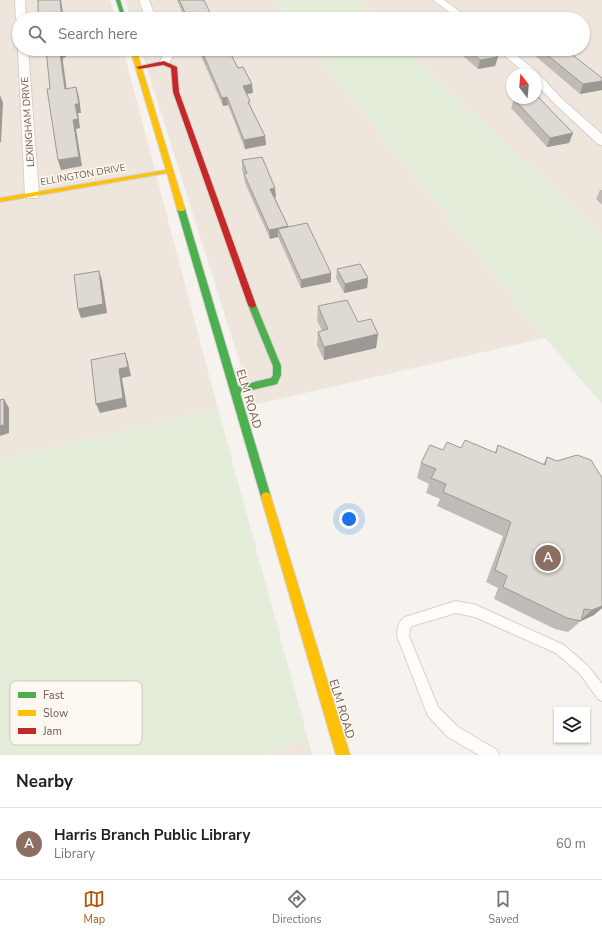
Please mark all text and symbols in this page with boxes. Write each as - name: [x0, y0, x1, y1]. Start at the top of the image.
- search box: [12, 12, 590, 56]
- icon: search: [26, 23, 48, 45]
- text: Search here: [58, 24, 138, 44]
- north arrow: [506, 68, 542, 104]
- street label: LEXINGHAM DRIVE: [18, 76, 38, 168]
- street label: ELLINGTON DRIVE: [39, 161, 127, 189]
- street label: ELM ROAD: [232, 367, 266, 431]
- your location: [339, 509, 359, 529]
- pin: A: [535, 543, 561, 573]
- street label: ELM ROAD: [325, 677, 359, 741]
- legend: [10, 681, 142, 745]
- text: Fast: [43, 688, 64, 703]
- text: Slow: [43, 706, 68, 721]
- map controls: [554, 707, 590, 743]
- button: layers: [554, 707, 590, 743]
- text: Jam: [42, 724, 62, 739]
- text: Nearby: [16, 770, 73, 793]
- text: Harris Branch Public Library: [54, 825, 250, 845]
- text: A: [24, 835, 34, 853]
- text: 60 m: [556, 835, 586, 853]
- text: Library: [54, 845, 95, 863]
- tab: Map: [83, 888, 105, 927]
- tab: Directions: [272, 888, 322, 927]
- tab: Saved: [488, 888, 519, 927]

